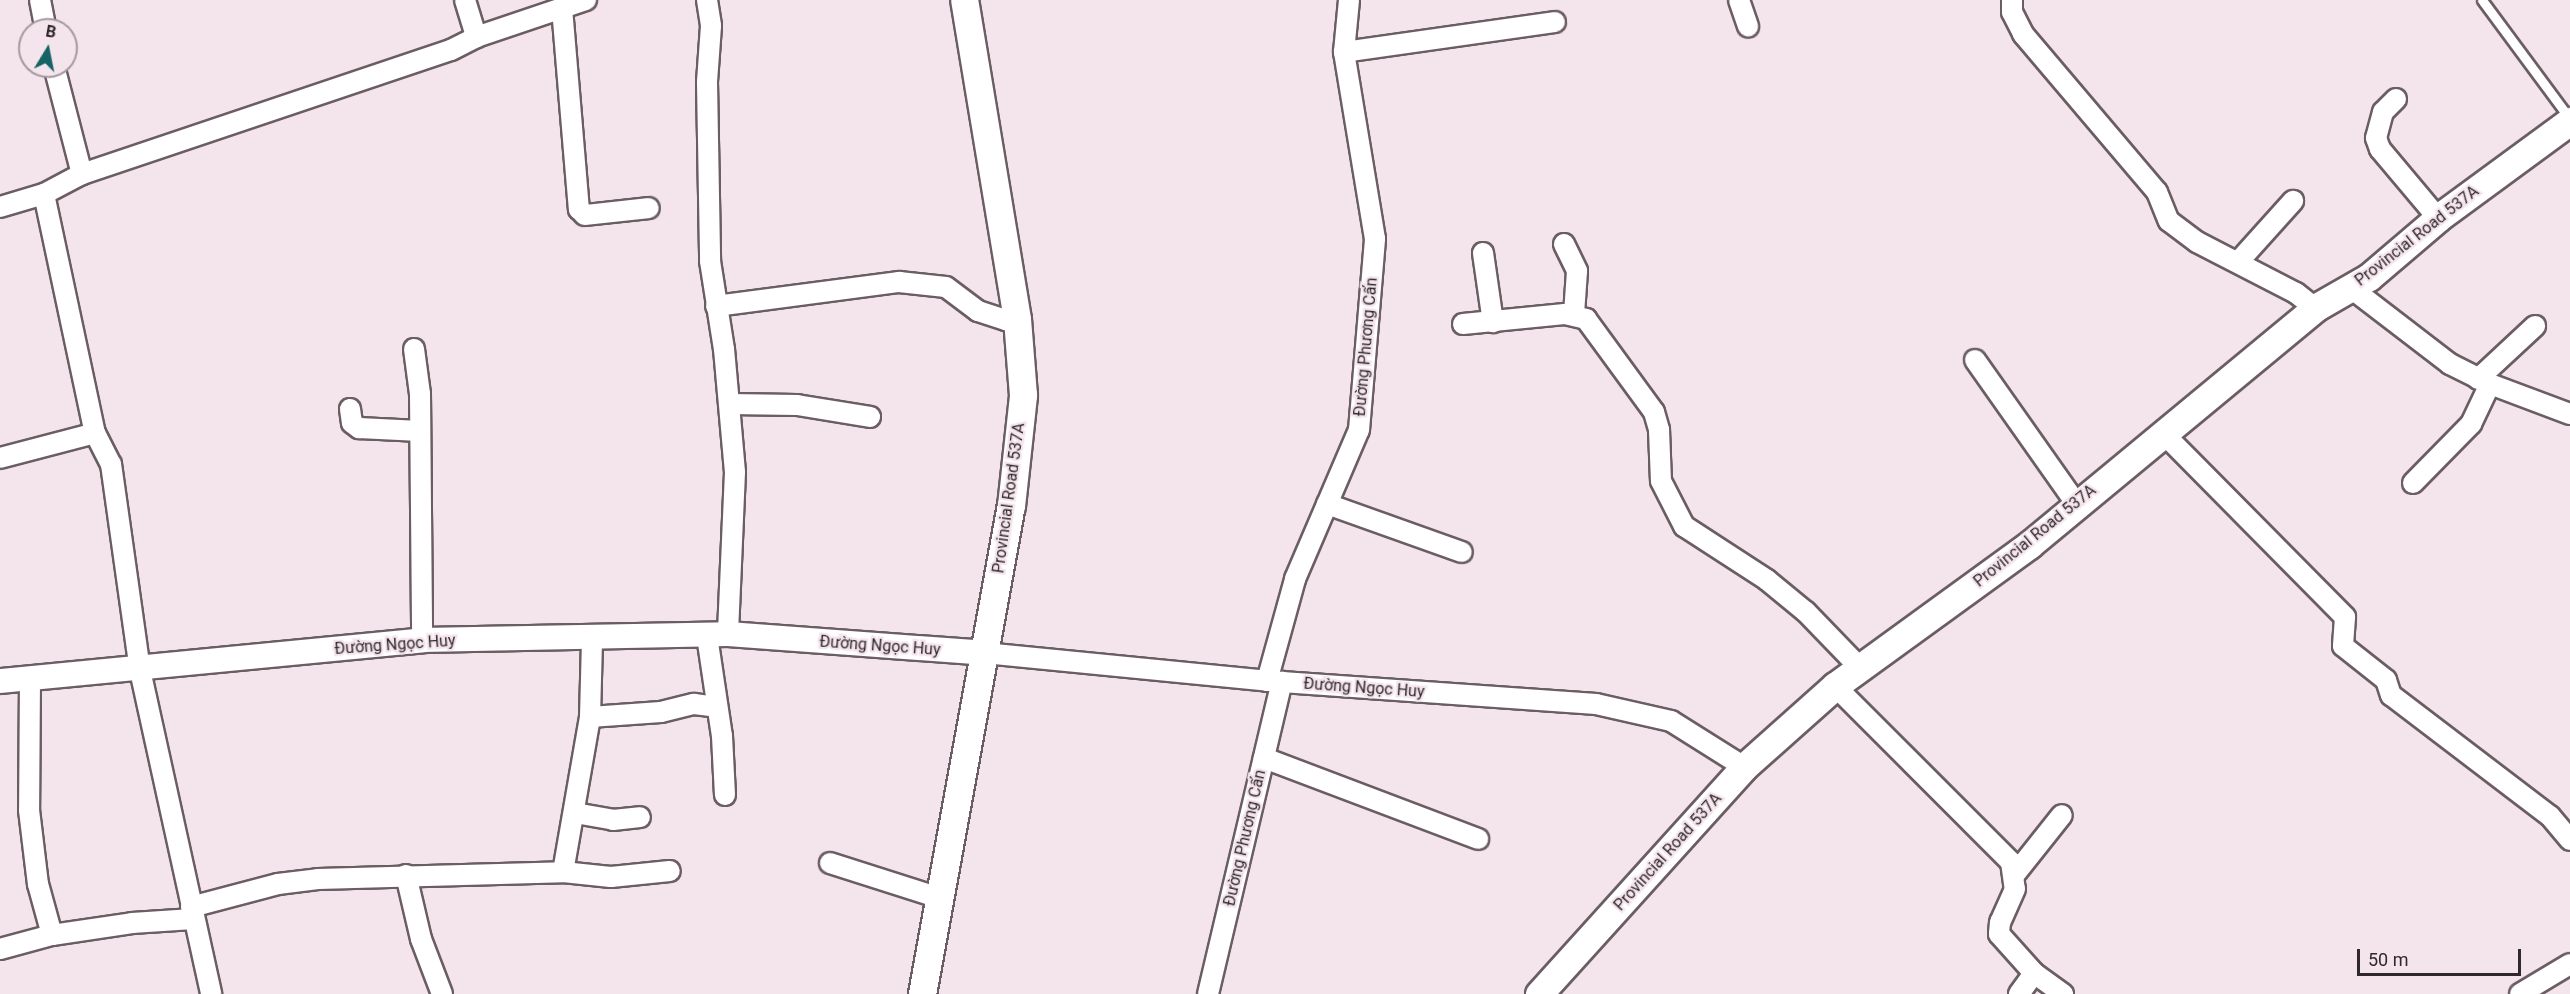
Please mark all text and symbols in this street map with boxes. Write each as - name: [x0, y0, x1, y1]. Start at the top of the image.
- north arrow: [18, 18, 78, 78]
- text: B: [44, 22, 58, 42]
- street label: Provincial Road 537A: [2351, 182, 2483, 290]
- street label: Đường Phương Cấn: [1350, 277, 1382, 417]
- street label: Provincial Road 537A: [989, 422, 1029, 574]
- street label: Provincial Road 537A: [1970, 481, 2100, 591]
- street label: Đường Ngọc Huy: [334, 631, 456, 659]
- street label: Đường Ngọc Huy: [819, 632, 941, 660]
- street label: Đường Ngọc Huy: [1303, 674, 1425, 702]
- street label: Đường Phương Cấn: [1220, 768, 1270, 908]
- street label: Provincial Road 537A: [1610, 789, 1726, 915]
- scale bar: [2360, 937, 2524, 975]
- text: 50 m: [2368, 949, 2408, 970]

